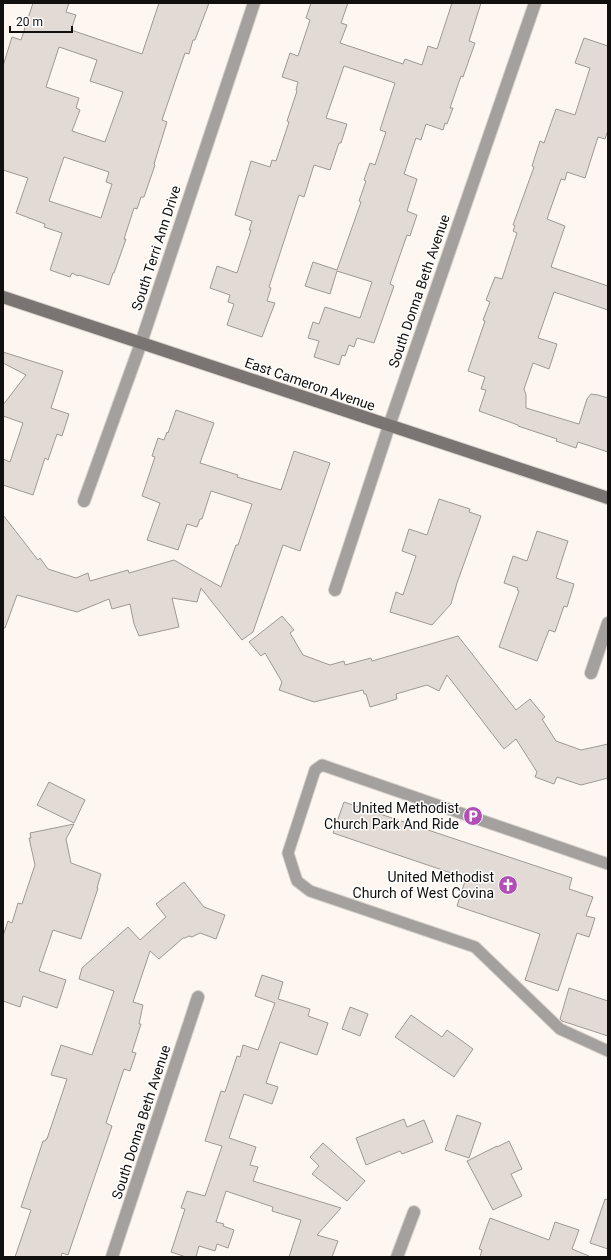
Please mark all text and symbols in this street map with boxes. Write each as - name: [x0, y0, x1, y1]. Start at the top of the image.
- scale bar: [10, 8, 72, 34]
- text: 20 m: [16, 15, 43, 29]
- street label: South Terri Ann Drive: [128, 183, 184, 313]
- street label: South Donna Beth Avenue: [385, 212, 453, 370]
- street label: East Cameron Avenue: [243, 354, 377, 414]
- place label: United Methodist Church Park And Ride: [324, 800, 459, 832]
- parking icon: United Methodist Church Park And Ride: [462, 805, 484, 827]
- place label: United Methodist Church of West Covina: [353, 869, 494, 901]
- church icon: United Methodist Church of West Covina: [497, 874, 519, 896]
- street label: South Donna Beth Avenue: [108, 1043, 174, 1201]

